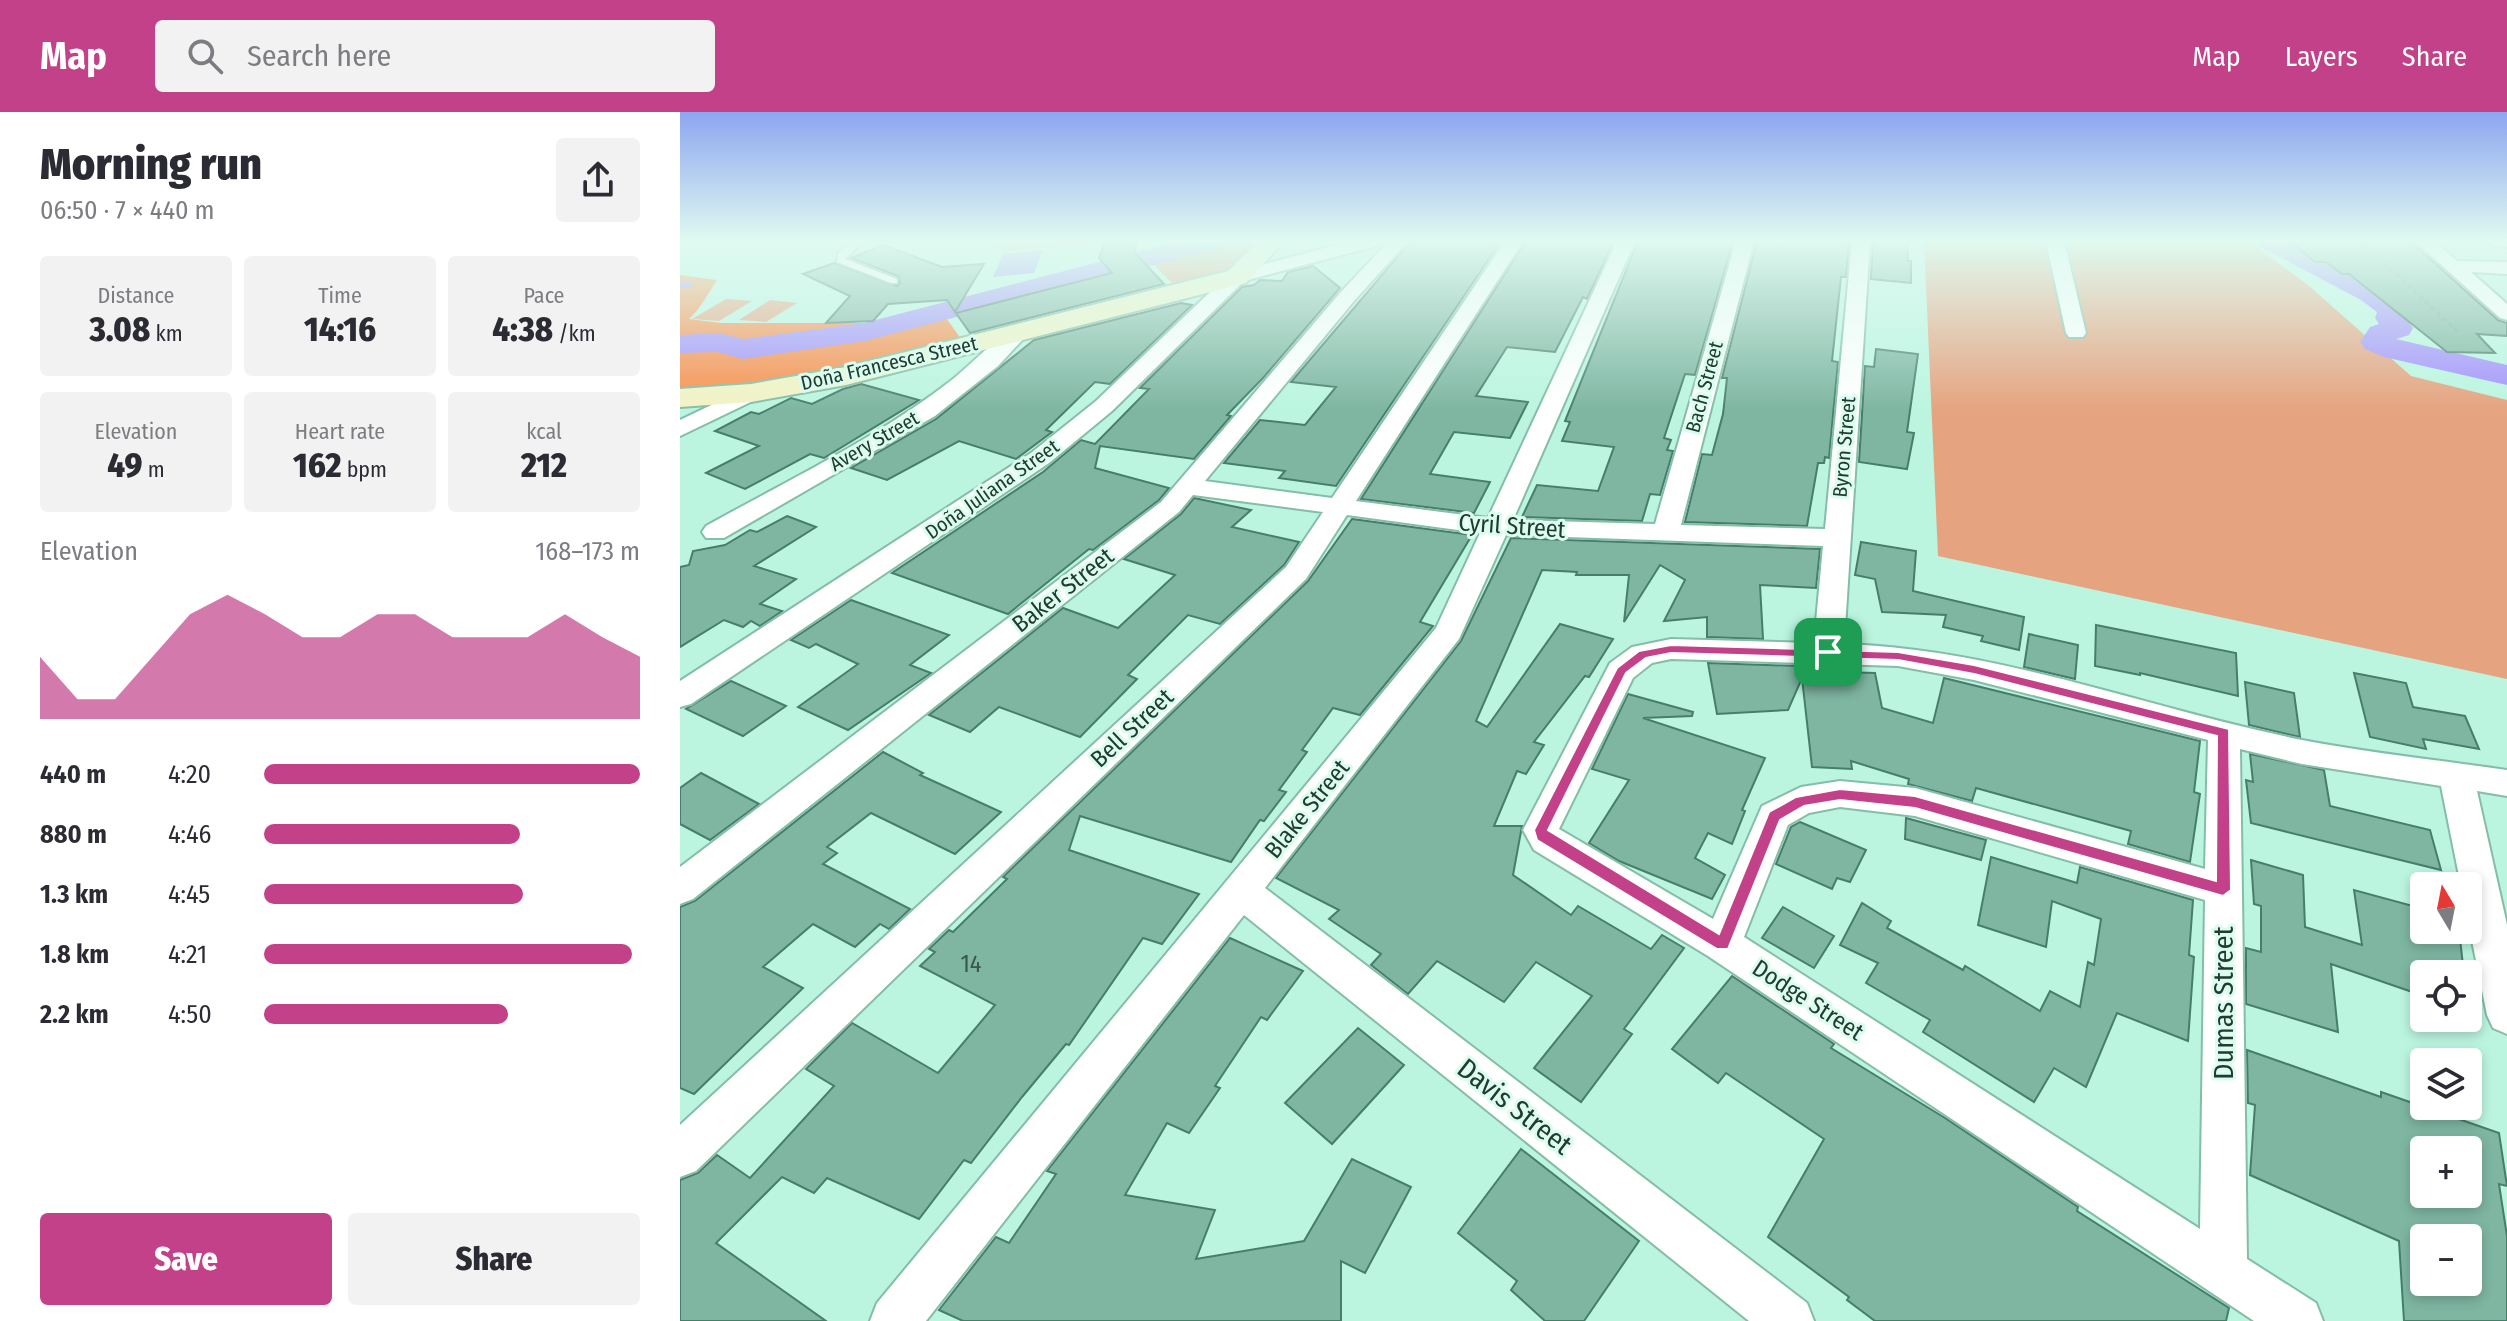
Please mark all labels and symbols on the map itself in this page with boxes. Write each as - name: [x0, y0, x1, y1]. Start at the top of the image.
- street label: Doña Francesca Street: [798, 331, 980, 395]
- street label: Bach Street: [1680, 338, 1728, 435]
- street label: Byron Street: [1828, 395, 1860, 498]
- street label: Avery Street: [825, 406, 923, 476]
- street label: Doña Juliana Street: [921, 434, 1064, 544]
- street label: Cyril Street: [1458, 508, 1567, 544]
- street label: Baker Street: [1007, 542, 1119, 638]
- pin: [1794, 618, 1862, 686]
- street label: Bell Street: [1085, 683, 1179, 773]
- street label: Blake Street: [1259, 754, 1355, 864]
- north arrow: [2410, 872, 2482, 944]
- street label: Dumas Street: [2207, 925, 2240, 1080]
- house number: 14: [961, 950, 981, 978]
- street label: Dodge Street: [1747, 954, 1869, 1046]
- street label: Davis Street: [1451, 1051, 1579, 1162]

